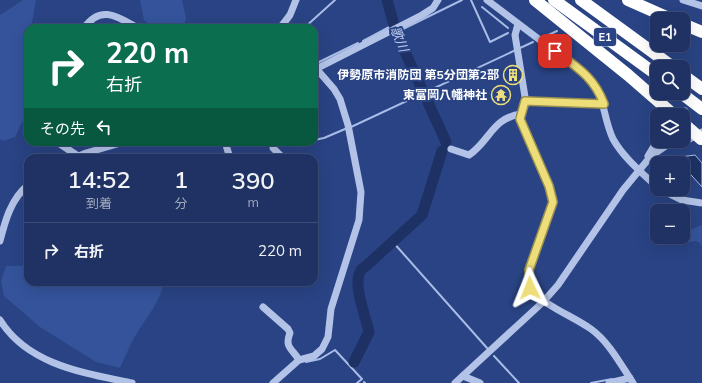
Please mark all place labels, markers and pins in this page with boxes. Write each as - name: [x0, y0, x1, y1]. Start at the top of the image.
- pin: [538, 34, 572, 68]
- building icon: 伊勢原市消防団 第5分団第2部: [502, 64, 524, 86]
- place label: 伊勢原市消防団 第5分団第2部: [337, 67, 499, 82]
- temple icon: 東富岡八幡神社: [490, 84, 512, 106]
- place label: 東富岡八幡神社: [403, 87, 487, 102]

